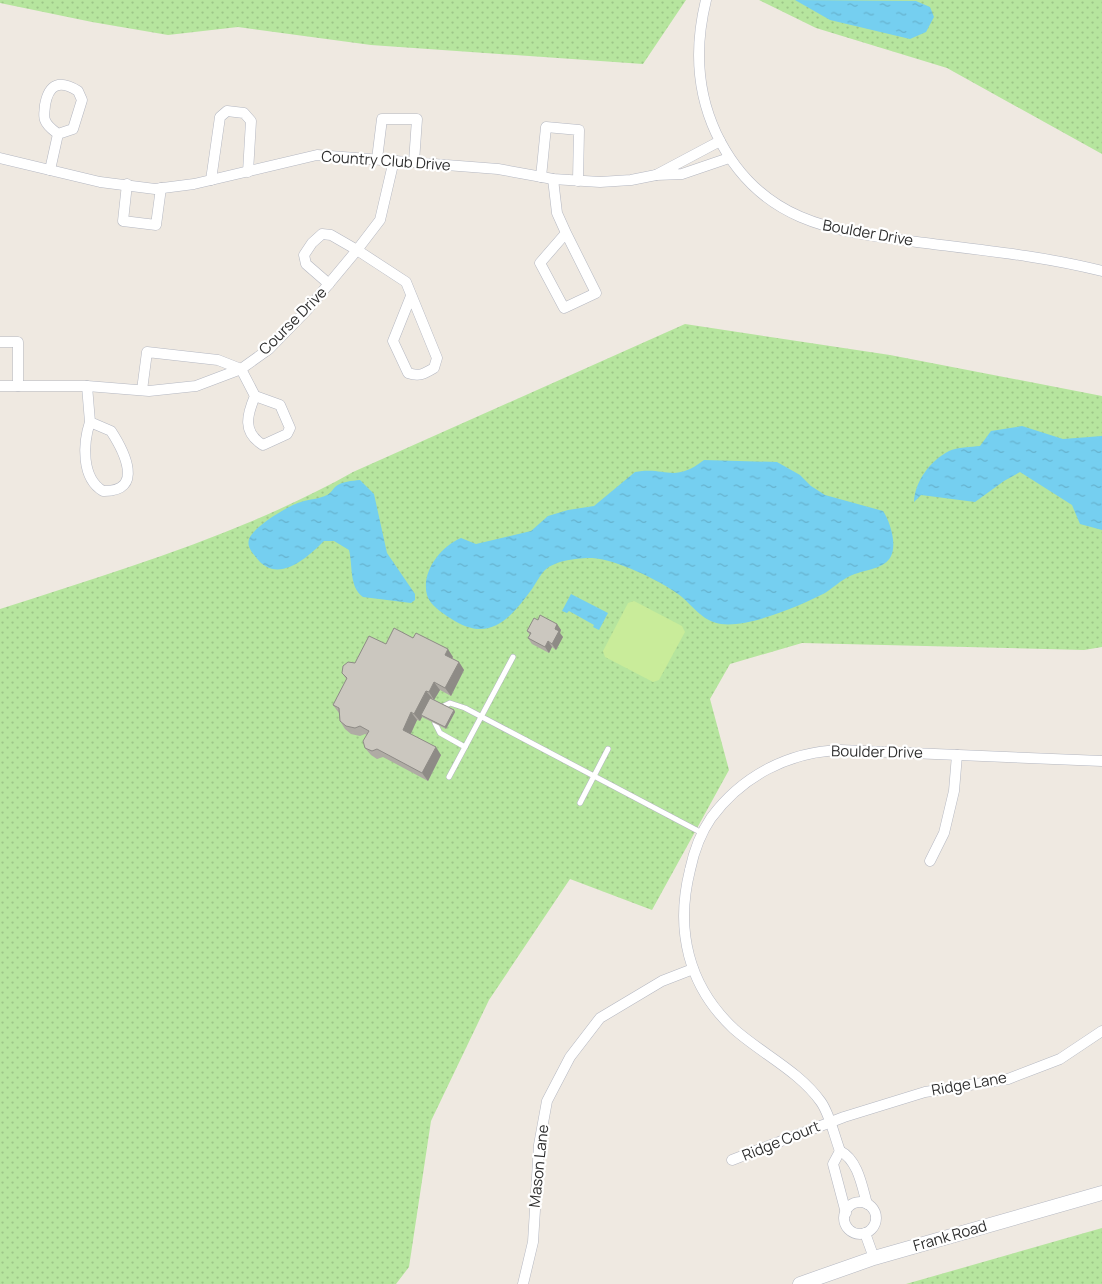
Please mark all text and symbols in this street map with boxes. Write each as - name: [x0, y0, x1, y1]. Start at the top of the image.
- street label: Country Club Drive: [321, 146, 452, 176]
- street label: Boulder Drive: [821, 214, 915, 251]
- street label: Course Drive: [254, 282, 331, 359]
- street label: Boulder Drive: [831, 740, 923, 763]
- street label: Ridge Lane: [930, 1067, 1008, 1100]
- street label: Ridge Court: [739, 1115, 823, 1166]
- street label: Mason Lane: [524, 1123, 553, 1208]
- street label: Frank Road: [910, 1215, 989, 1256]

